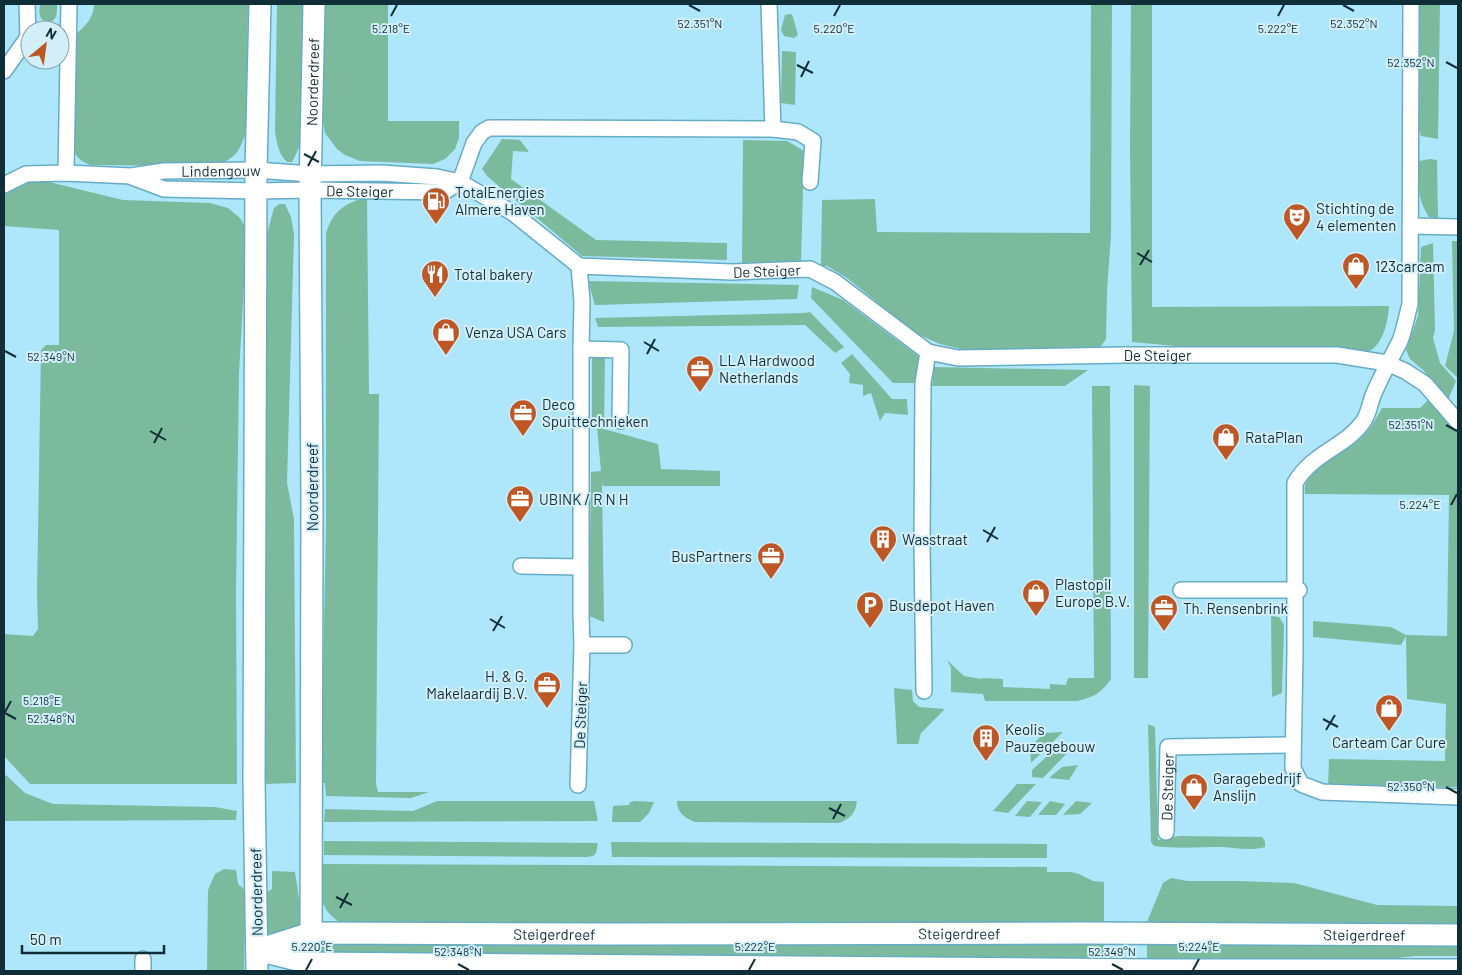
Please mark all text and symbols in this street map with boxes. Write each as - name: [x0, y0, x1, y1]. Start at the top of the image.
- text: 52.351°N: [678, 16, 722, 30]
- text: 52.352°N: [1330, 16, 1378, 30]
- north arrow: [20, 20, 70, 70]
- text: 5.218°E: [372, 21, 410, 35]
- text: 5.220°E: [814, 21, 854, 35]
- text: 5.222°E: [1258, 21, 1298, 35]
- text: N: [43, 24, 60, 43]
- street label: Noorderdreef: [302, 38, 322, 126]
- text: 52.352°N: [1387, 55, 1435, 69]
- street label: Lindengouw: [181, 161, 261, 180]
- street label: De Steiger: [326, 181, 394, 200]
- place label: TotalEnergies Almere Haven: [455, 183, 545, 218]
- fuel station icon: TotalEnergies Almere Haven: [421, 186, 451, 225]
- place label: Stichting de 4 elementen: [1316, 199, 1396, 234]
- theatre icon: Stichting de 4 elementen: [1282, 202, 1312, 241]
- shop icon: 123carcam: [1341, 251, 1371, 290]
- place label: 123carcam: [1375, 257, 1445, 275]
- restaurant icon: Total bakery: [420, 259, 450, 298]
- street label: De Steiger: [733, 260, 802, 281]
- place label: Total bakery: [454, 265, 533, 283]
- shop icon: Venza USA Cars: [431, 317, 461, 356]
- place label: Venza USA Cars: [465, 323, 566, 341]
- street label: De Steiger: [1124, 346, 1192, 364]
- text: 52.349°N: [27, 349, 75, 363]
- place label: LLA Hardwood Netherlands: [719, 351, 815, 386]
- office icon: LLA Hardwood Netherlands: [685, 354, 715, 393]
- place label: Deco Spuittechnieken: [542, 395, 649, 430]
- office icon: Deco Spuittechnieken: [508, 398, 538, 437]
- text: 52.351°N: [1389, 417, 1433, 431]
- shop icon: RataPlan: [1211, 422, 1241, 461]
- place label: RataPlan: [1245, 428, 1303, 446]
- street label: Noorderdreef: [303, 443, 321, 531]
- office icon: UBINK / R N H: [505, 484, 535, 523]
- place label: UBINK / R N H: [539, 490, 628, 508]
- text: 5.224°E: [1400, 497, 1440, 511]
- building icon: Wasstraat: [868, 524, 898, 563]
- place label: Wasstraat: [902, 530, 968, 548]
- office icon: BusPartners: [756, 541, 786, 580]
- place label: BusPartners: [671, 547, 752, 565]
- place label: Plastopil Europe B.V.: [1055, 575, 1130, 610]
- shop icon: Plastopil Europe B.V.: [1021, 578, 1051, 617]
- parking icon: Busdepot Haven: [855, 590, 885, 629]
- office icon: Th. Rensenbrink: [1149, 593, 1179, 632]
- place label: Busdepot Haven: [889, 596, 995, 614]
- place label: Th. Rensenbrink: [1183, 599, 1289, 617]
- place label: H. & G. Makelaardij B.V.: [426, 667, 528, 702]
- office icon: H. & G. Makelaardij B.V.: [532, 670, 562, 709]
- street label: De Steiger: [570, 680, 590, 749]
- text: 5.218°E: [23, 693, 61, 707]
- shop icon: Carteam Car Cure: [1374, 693, 1404, 732]
- text: 52.348°N: [27, 711, 75, 725]
- place label: Keolis Pauzegebouw: [1005, 720, 1096, 755]
- building icon: Keolis Pauzegebouw: [971, 723, 1001, 762]
- place label: Carteam Car Cure: [1332, 733, 1446, 751]
- street label: De Steiger: [1157, 752, 1177, 821]
- place label: Garagebedrijf Anslijn: [1213, 769, 1301, 804]
- shop icon: Garagebedrijf Anslijn: [1179, 772, 1209, 811]
- text: 52.350°N: [1387, 779, 1435, 793]
- street label: Noorderdreef: [246, 848, 266, 936]
- scale bar: [22, 922, 165, 954]
- street label: Steigerdreef: [918, 924, 1000, 942]
- street label: Steigerdreef: [513, 925, 595, 943]
- street label: Steigerdreef: [1323, 925, 1405, 944]
- text: 50 m: [30, 930, 62, 948]
- text: 5.220°E: [292, 939, 332, 953]
- text: 5.222°E: [735, 939, 775, 953]
- text: 5.224°E: [1179, 939, 1219, 953]
- text: 52.348°N: [434, 944, 482, 958]
- text: 52.349°N: [1088, 944, 1136, 958]

